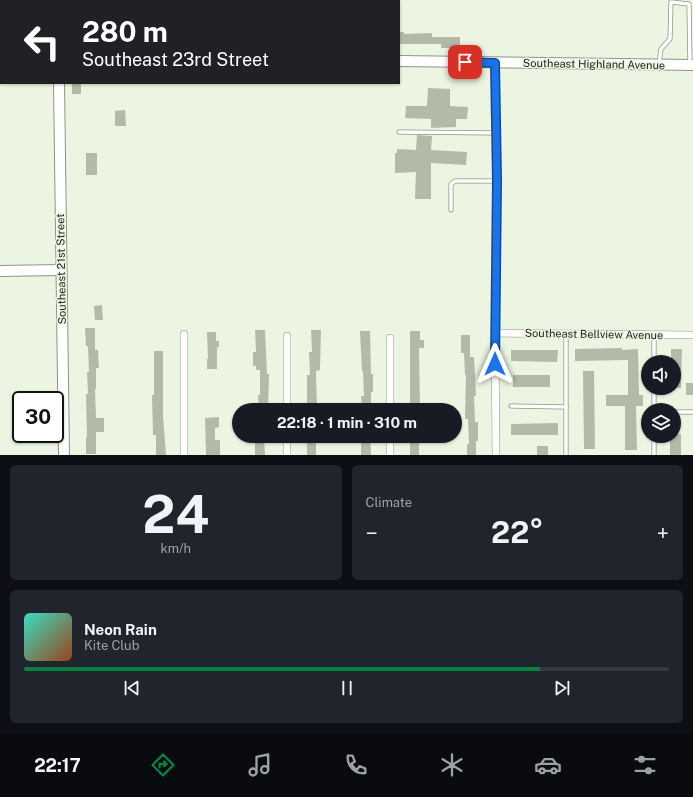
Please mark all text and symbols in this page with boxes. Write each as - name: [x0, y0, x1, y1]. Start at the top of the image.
- text: 280 m: [82, 15, 168, 48]
- icon: left: [16, 16, 68, 68]
- pin: [448, 45, 482, 79]
- text: Southeast 23rd Street: [82, 49, 269, 70]
- icon: arrive: [454, 51, 476, 73]
- street label: Southeast Highland Avenue: [523, 57, 665, 71]
- street label: Southeast 21st Street: [54, 214, 68, 324]
- street label: Southeast Bellview Avenue: [525, 327, 663, 341]
- position arrow: [474, 343, 516, 385]
- map controls: [641, 355, 681, 443]
- button: sound: [641, 355, 681, 395]
- speed limit sign: 30: [12, 391, 64, 443]
- button: layers: [641, 403, 681, 443]
- text: 22:18 · 1 min · 310 m: [277, 414, 417, 431]
- text: 24: [142, 484, 209, 545]
- text: Climate: [366, 495, 412, 510]
- text: 22°: [491, 514, 543, 550]
- text: −: [366, 520, 378, 546]
- text: +: [657, 520, 669, 546]
- text: km/h: [160, 541, 191, 556]
- text: Neon Rain: [84, 621, 157, 638]
- text: Kite Club: [84, 638, 139, 653]
- icon: previous: [121, 677, 143, 699]
- icon: pause: [336, 677, 358, 699]
- icon: next: [551, 677, 573, 699]
- icon: directions: [149, 751, 177, 779]
- icon: music: [246, 751, 274, 779]
- icon: phone: [342, 751, 370, 779]
- icon: climate: [438, 751, 466, 779]
- icon: car: [534, 751, 562, 779]
- icon: filters: [631, 751, 659, 779]
- text: 22:17: [34, 755, 81, 776]

